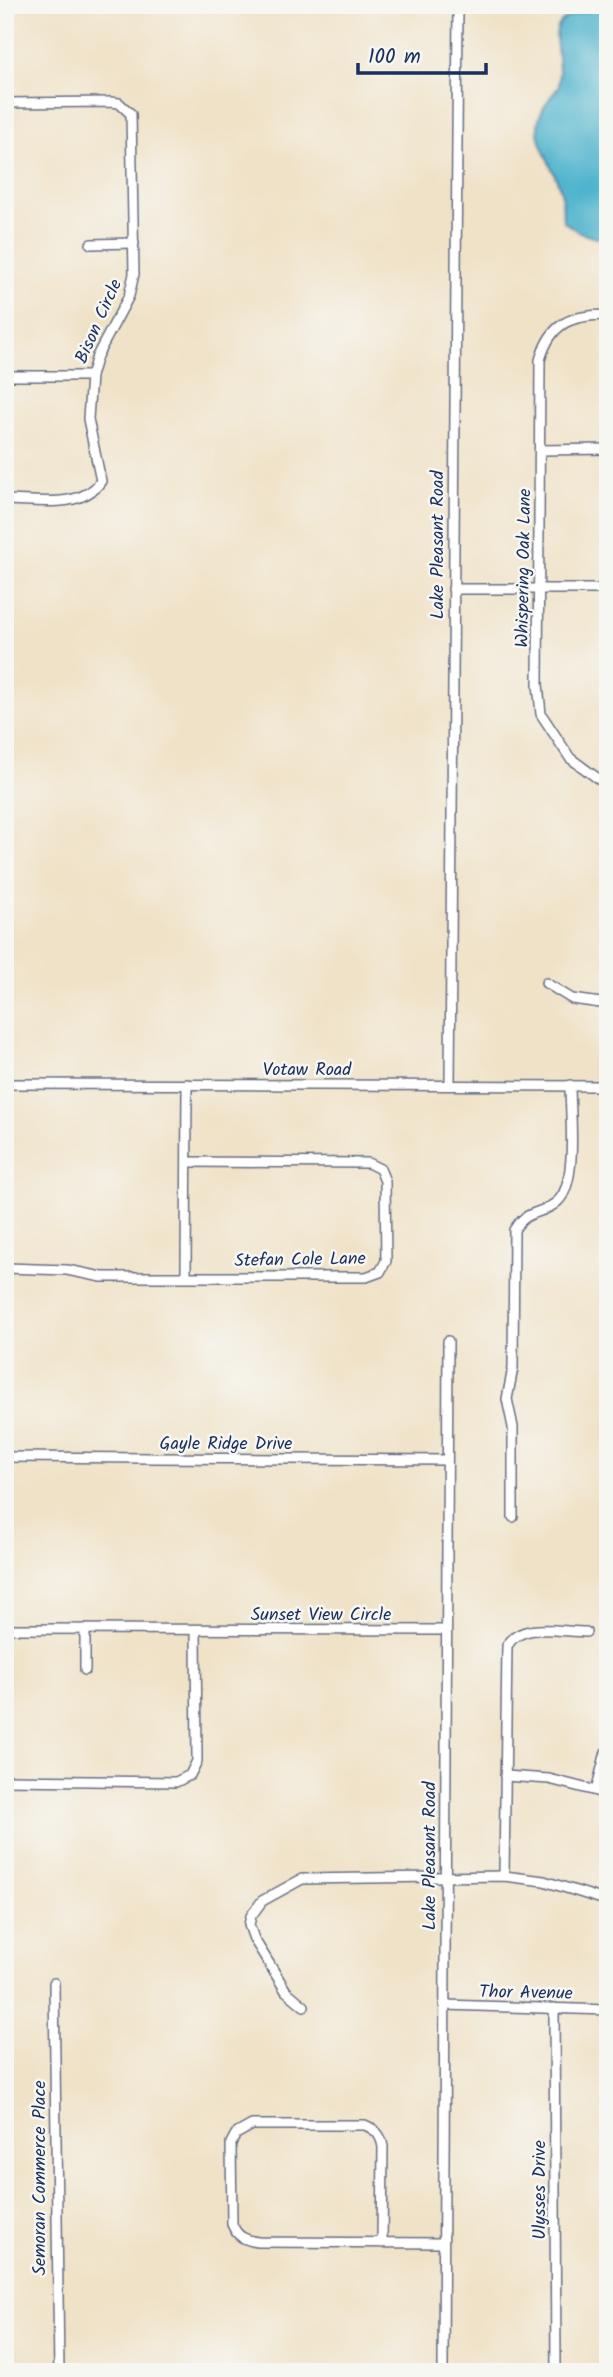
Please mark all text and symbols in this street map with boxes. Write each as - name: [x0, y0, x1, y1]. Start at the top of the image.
- scale bar: [358, 32, 485, 76]
- text: 100 m: [368, 41, 421, 74]
- street label: Bison Circle: [68, 275, 131, 369]
- street label: Lake Pleasant Road: [424, 470, 453, 619]
- street label: Whispering Oak Lane: [509, 488, 540, 648]
- street label: Votaw Road: [263, 1056, 352, 1085]
- street label: Stefan Cole Lane: [234, 1245, 366, 1276]
- street label: Gayle Ridge Drive: [160, 1430, 292, 1459]
- street label: Sunset View Circle: [251, 1601, 391, 1630]
- street label: Lake Pleasant Road: [416, 1781, 445, 1930]
- street label: Thor Avenue: [479, 1978, 573, 2009]
- street label: Semoran Commerce Place: [26, 2080, 55, 2276]
- street label: Ulysses Drive: [526, 2140, 555, 2240]

